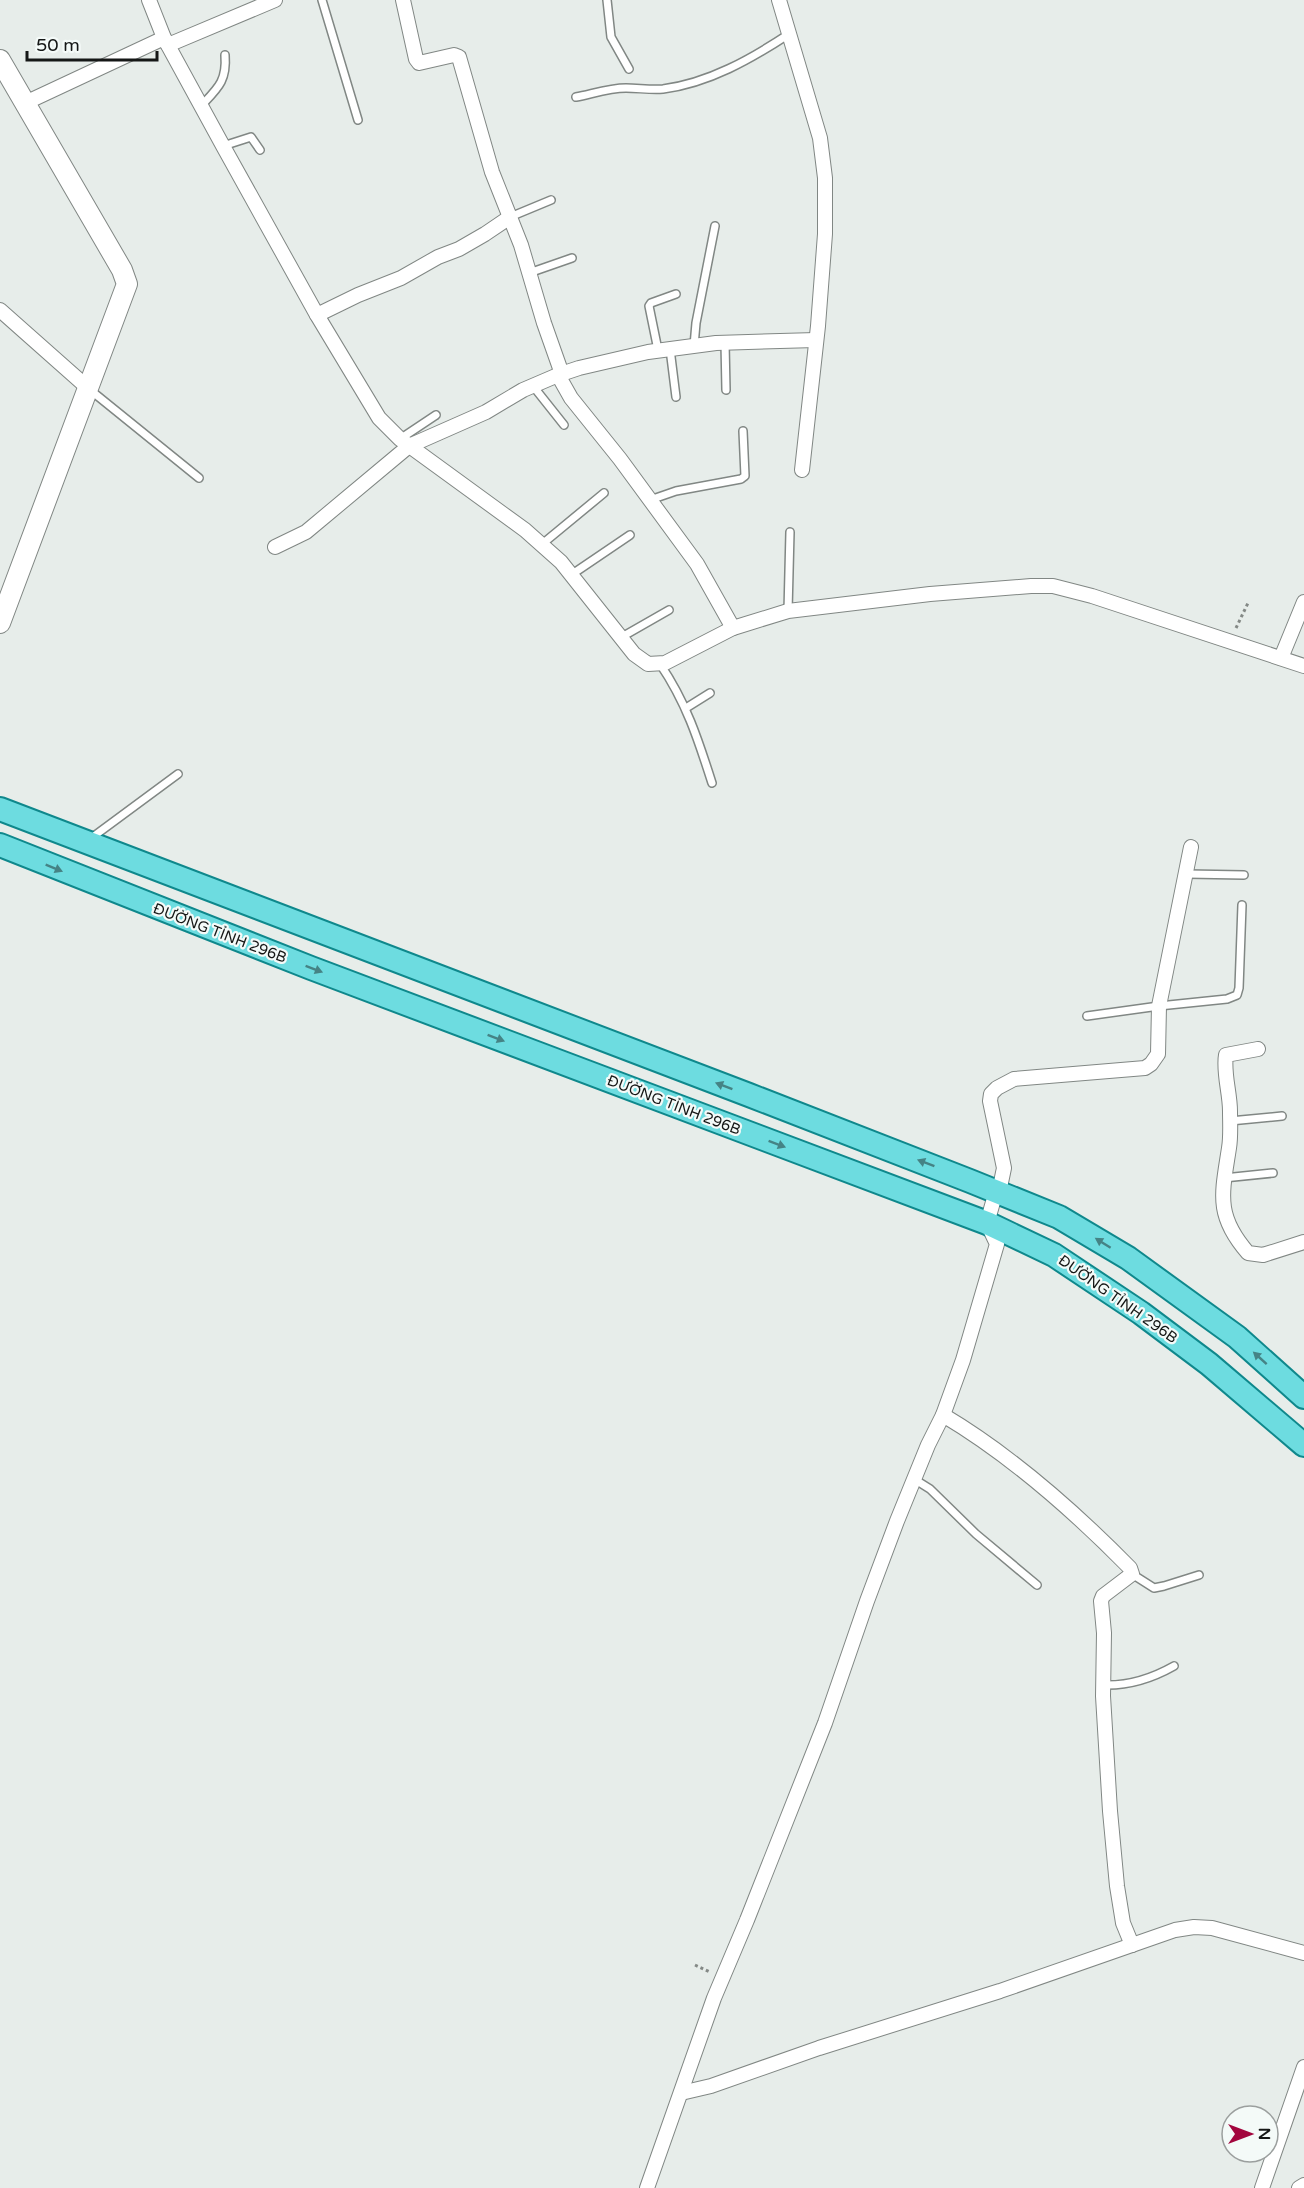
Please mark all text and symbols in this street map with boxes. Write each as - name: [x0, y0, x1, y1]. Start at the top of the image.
- scale bar: [27, 24, 158, 62]
- text: 50 m: [36, 34, 80, 56]
- one-way arrow: [45, 864, 63, 873]
- street label: ĐƯỜNG TỈNH 296B: [151, 899, 289, 967]
- one-way arrow: [305, 965, 323, 974]
- one-way arrow: [487, 1034, 505, 1043]
- street label: ĐƯỜNG TỈNH 296B: [605, 1071, 743, 1139]
- one-way arrow: [715, 1080, 733, 1090]
- one-way arrow: [768, 1139, 786, 1149]
- one-way arrow: [916, 1158, 934, 1168]
- one-way arrow: [1095, 1238, 1111, 1249]
- street label: ĐƯỜNG TỈNH 296B: [1055, 1251, 1181, 1347]
- one-way arrow: [1253, 1351, 1268, 1365]
- north arrow: [1220, 2104, 1280, 2164]
- text: N: [1254, 2128, 1274, 2140]

